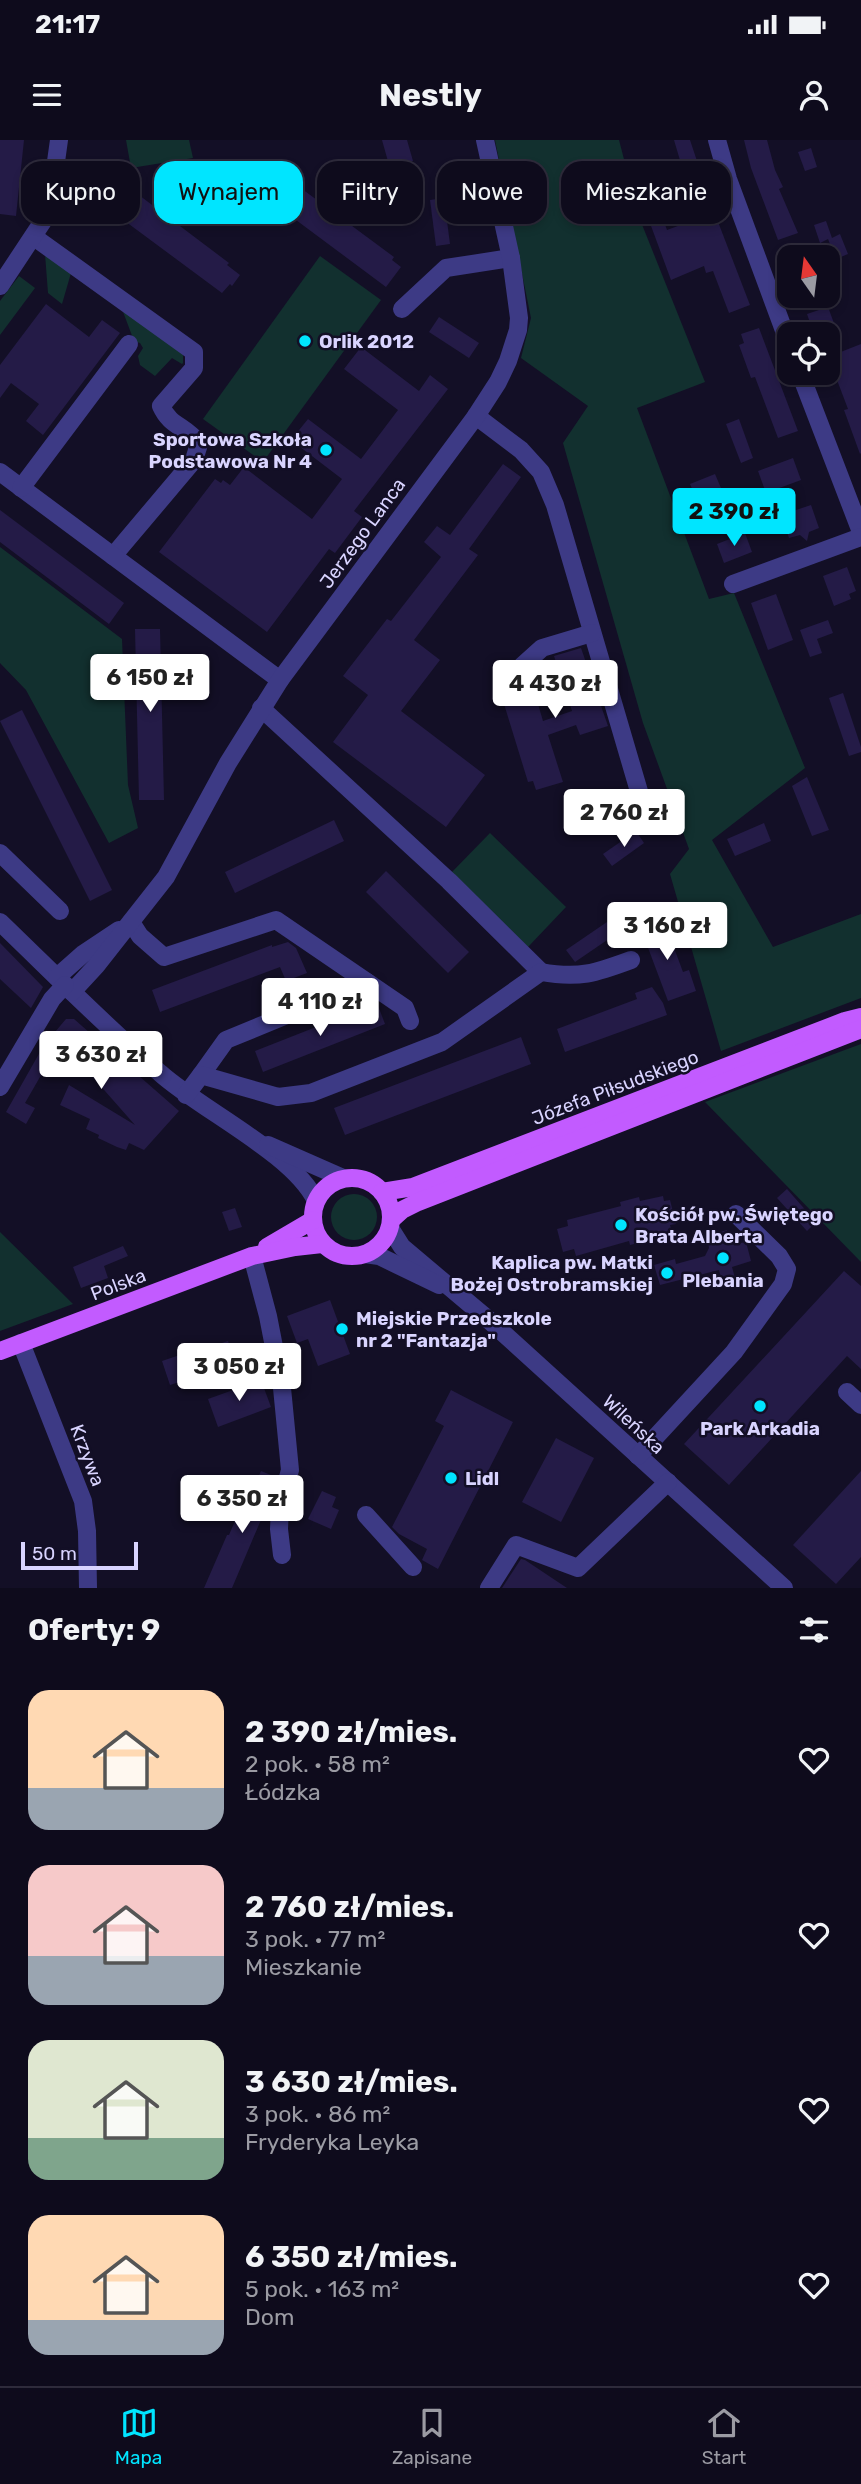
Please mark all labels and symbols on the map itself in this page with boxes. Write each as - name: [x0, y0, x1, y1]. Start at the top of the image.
- north arrow: [777, 245, 840, 308]
- place label: Orlik 2012: [319, 330, 414, 353]
- marker: Orlik 2012: [297, 333, 313, 349]
- place label: Sportowa Szkoła Podstawowa Nr 4: [149, 428, 312, 473]
- marker: Sportowa Szkoła Podstawowa Nr 4: [318, 442, 334, 458]
- street label: Jerzego Lanca: [315, 474, 410, 593]
- pin: 2 390 zł: [662, 488, 806, 548]
- pin: 6 150 zł: [78, 654, 222, 714]
- pin: 4 430 zł: [483, 660, 627, 720]
- pin: 2 760 zł: [552, 790, 696, 849]
- pin: 3 160 zł: [595, 902, 739, 962]
- pin: 4 110 zł: [248, 978, 392, 1038]
- pin: 3 630 zł: [29, 1032, 173, 1091]
- street label: Józefa Piłsudskiego: [529, 1045, 702, 1130]
- place label: Kościół pw. Świętego Brata Alberta: [635, 1203, 833, 1248]
- marker: Kościół pw. Świętego Brata Alberta: [613, 1217, 629, 1233]
- marker: Plebania: [715, 1250, 731, 1266]
- place label: Kaplica pw. Matki Bożej Ostrobramskiej: [450, 1251, 653, 1296]
- street label: Polska: [87, 1263, 149, 1305]
- marker: Kaplica pw. Matki Bożej Ostrobramskiej: [659, 1265, 675, 1281]
- place label: Plebania: [682, 1269, 764, 1292]
- place label: Miejskie Przedszkole nr 2 "Fantazja": [356, 1307, 552, 1352]
- marker: Miejskie Przedszkole nr 2 "Fantazja": [334, 1321, 350, 1337]
- pin: 3 050 zł: [167, 1344, 311, 1403]
- street label: Wileńska: [598, 1390, 669, 1459]
- marker: Park Arkadia: [752, 1398, 768, 1414]
- place label: Park Arkadia: [700, 1417, 820, 1440]
- street label: Krzywa: [65, 1421, 110, 1489]
- place label: Lidl: [465, 1467, 499, 1490]
- marker: Lidl: [443, 1470, 459, 1486]
- pin: 6 350 zł: [170, 1476, 314, 1535]
- scale bar: [21, 1539, 138, 1571]

